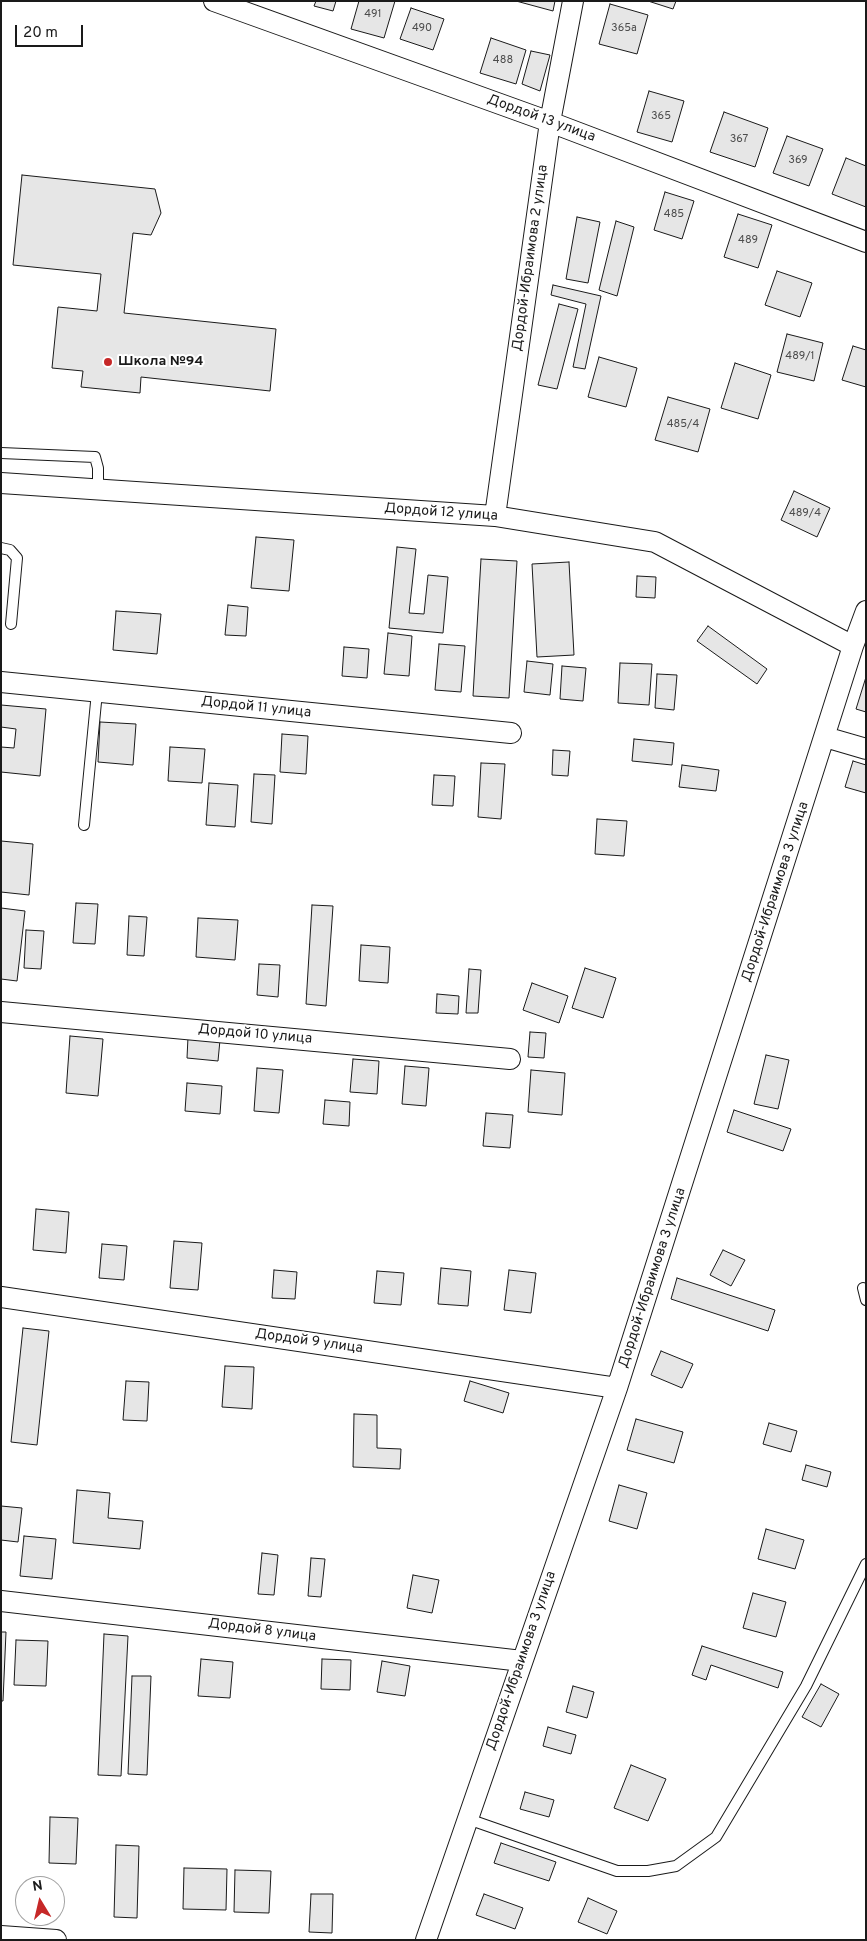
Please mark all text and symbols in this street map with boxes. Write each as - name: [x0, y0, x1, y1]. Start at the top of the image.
- house number: 491: [364, 8, 382, 22]
- scale bar: [18, 15, 85, 47]
- house number: 490: [412, 22, 432, 36]
- house number: 365а: [611, 22, 637, 36]
- text: 20 m: [23, 24, 58, 43]
- house number: 488: [493, 54, 513, 68]
- street label: Дордой 13 улица: [485, 92, 597, 146]
- house number: 365: [651, 110, 671, 124]
- house number: 367: [730, 133, 748, 147]
- house number: 369: [788, 154, 808, 168]
- street label: Дордой-Ибраимова 2 улица: [510, 164, 552, 352]
- house number: 485: [664, 208, 684, 222]
- house number: 489: [738, 234, 758, 248]
- house number: 489/1: [785, 350, 815, 364]
- place label: Школа №94: [118, 354, 203, 370]
- marker: Школа №94: [102, 356, 114, 368]
- house number: 485/4: [667, 418, 699, 432]
- street label: Дордой 12 улица: [384, 501, 498, 525]
- house number: 489/4: [789, 507, 821, 521]
- street label: Дордой 11 улица: [200, 694, 312, 722]
- street label: Дордой-Ибраимова 3 улица: [739, 800, 813, 984]
- street label: Дордой 10 улица: [197, 1022, 313, 1048]
- street label: Дордой-Ибраимова 3 улица: [616, 1186, 690, 1370]
- street label: Дордой 9 улица: [254, 1326, 364, 1358]
- street label: Дордой-Ибраимова 3 улица: [483, 1569, 561, 1753]
- street label: Дордой 8 улица: [207, 1616, 317, 1646]
- north arrow: [15, 1876, 65, 1926]
- text: N: [31, 1877, 44, 1896]

